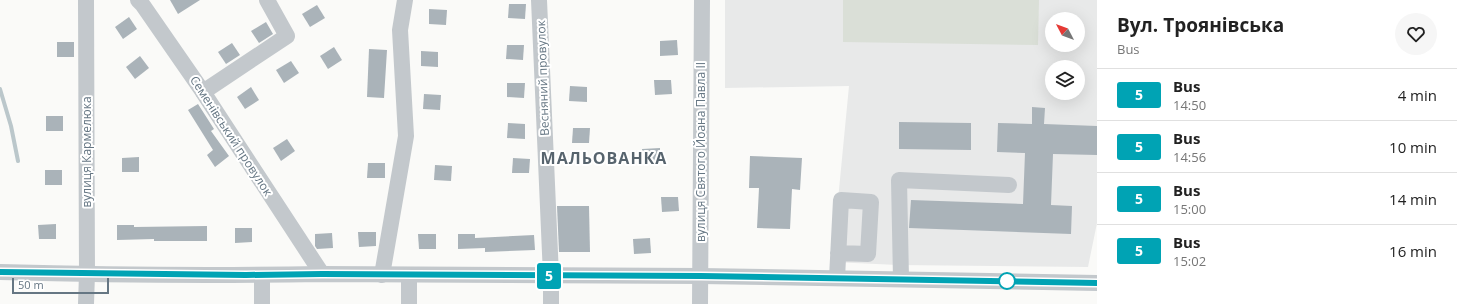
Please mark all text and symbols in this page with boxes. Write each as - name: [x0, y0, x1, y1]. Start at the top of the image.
- north arrow: [1045, 12, 1085, 52]
- map controls: [1045, 12, 1085, 100]
- text: Вул. Троянівська: [1117, 12, 1284, 38]
- button: heart: [1395, 13, 1437, 55]
- street label: Весняний провулок: [532, 19, 553, 136]
- text: Bus: [1117, 40, 1140, 58]
- button: layers: [1045, 60, 1085, 100]
- street label: вулиця Святого Йоана Павла II: [692, 62, 709, 242]
- street label: Семенівський провулок: [186, 72, 277, 200]
- text: Bus: [1173, 76, 1200, 96]
- text: 5: [1135, 85, 1143, 104]
- text: 4 min: [1398, 85, 1437, 105]
- street label: вулиця Кармелюка: [78, 96, 95, 208]
- text: 14:50: [1173, 96, 1206, 114]
- text: Bus: [1173, 128, 1200, 148]
- text: 5: [1135, 137, 1143, 156]
- text: 10 min: [1389, 137, 1437, 157]
- district label: МАЛЬОВАНКА: [541, 147, 667, 169]
- text: 14:56: [1173, 148, 1206, 166]
- text: Bus: [1173, 180, 1200, 200]
- text: 5: [1135, 189, 1143, 208]
- text: 14 min: [1389, 189, 1437, 209]
- text: 15:00: [1173, 200, 1206, 218]
- text: Bus: [1173, 232, 1200, 252]
- text: 5: [1135, 241, 1143, 260]
- text: 16 min: [1389, 241, 1437, 261]
- text: 15:02: [1173, 252, 1206, 270]
- line badge: 5: [536, 263, 562, 289]
- text: 5: [545, 266, 553, 285]
- unlabelled marker: [998, 272, 1016, 290]
- scale bar: [12, 276, 109, 295]
- text: 50 m: [18, 277, 44, 292]

